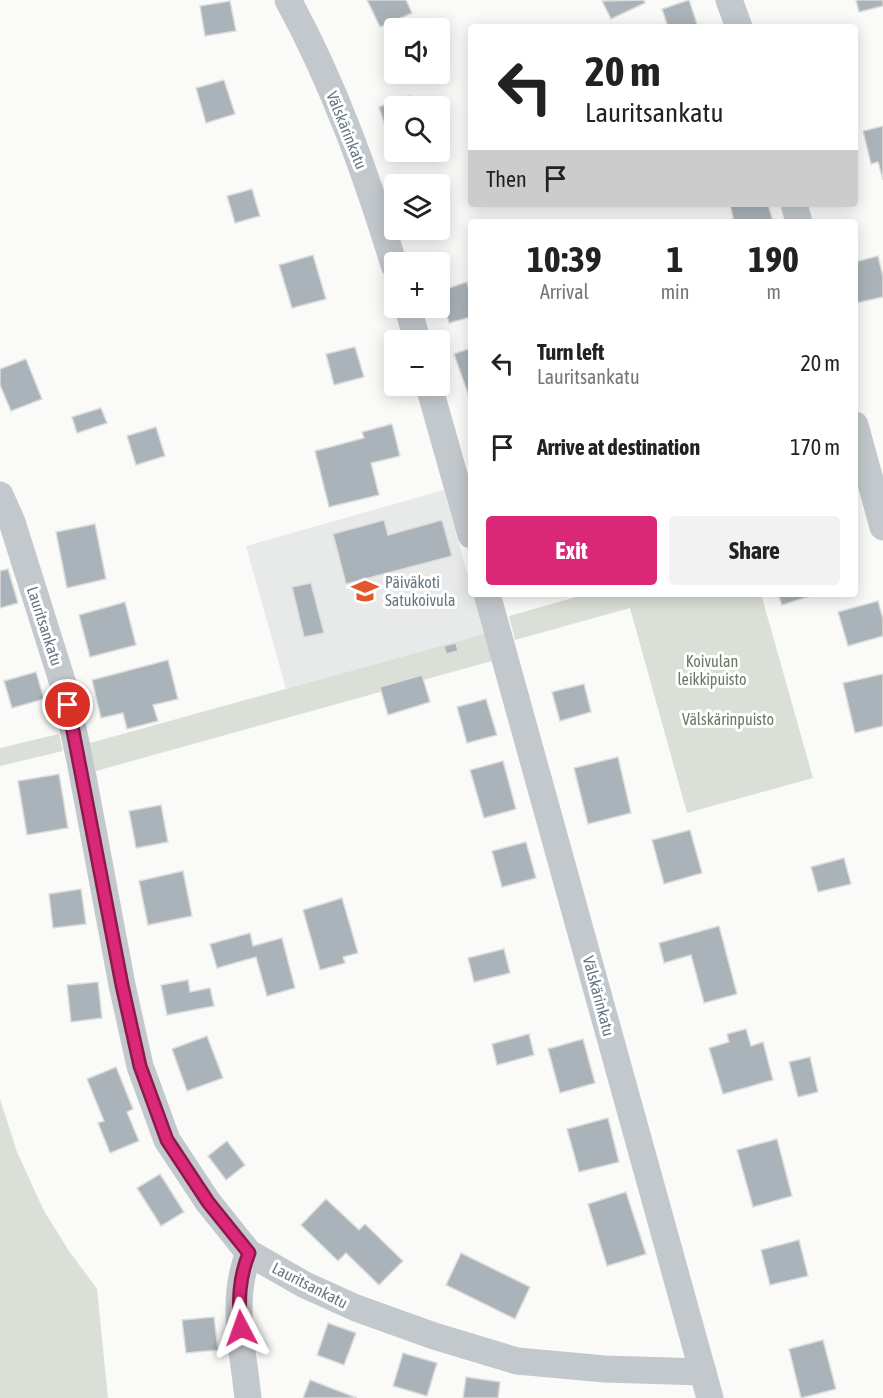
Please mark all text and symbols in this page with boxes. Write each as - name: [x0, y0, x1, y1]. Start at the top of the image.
- map controls: [384, 18, 450, 396]
- button: sound: [384, 18, 450, 84]
- text: 20 m: [585, 47, 660, 95]
- icon: left: [486, 48, 564, 126]
- street label: Välskärinkatu: [323, 89, 371, 171]
- button: search: [384, 96, 450, 162]
- text: Lauritsankatu: [585, 97, 723, 128]
- icon: arrive: [539, 162, 572, 195]
- text: Then: [486, 166, 527, 192]
- button: layers: [384, 174, 450, 240]
- text: 10:39: [527, 238, 602, 280]
- text: 1: [667, 238, 683, 280]
- text: 190: [748, 238, 799, 280]
- button: +: [384, 252, 450, 318]
- text: Arrival: [540, 280, 589, 303]
- text: min: [661, 280, 689, 303]
- text: m: [766, 280, 781, 303]
- button: −: [384, 330, 450, 396]
- text: Turn left: [537, 339, 604, 365]
- icon: left: [486, 347, 519, 380]
- text: 20 m: [800, 350, 840, 376]
- text: Lauritsankatu: [537, 365, 640, 388]
- icon: arrive: [486, 431, 519, 464]
- text: Arrive at destination: [537, 434, 700, 460]
- text: 170 m: [790, 434, 840, 460]
- button: Exit: [486, 516, 657, 585]
- button: Share: [669, 516, 840, 585]
- place label: Päiväkoti Satukoivula: [385, 573, 455, 609]
- school or university icon: Päiväkoti Satukoivula: [350, 576, 380, 606]
- street label: Lauritsankatu: [24, 584, 66, 668]
- park label: Koivulan leikkipuisto: [678, 652, 746, 689]
- pin: [42, 679, 93, 730]
- icon: arrive: [51, 688, 84, 721]
- park label: Välskärinpuisto: [682, 710, 774, 729]
- street label: Välskärinkatu: [580, 954, 618, 1038]
- street label: Lauritsankatu: [269, 1258, 351, 1312]
- position arrow: [209, 1296, 273, 1360]

